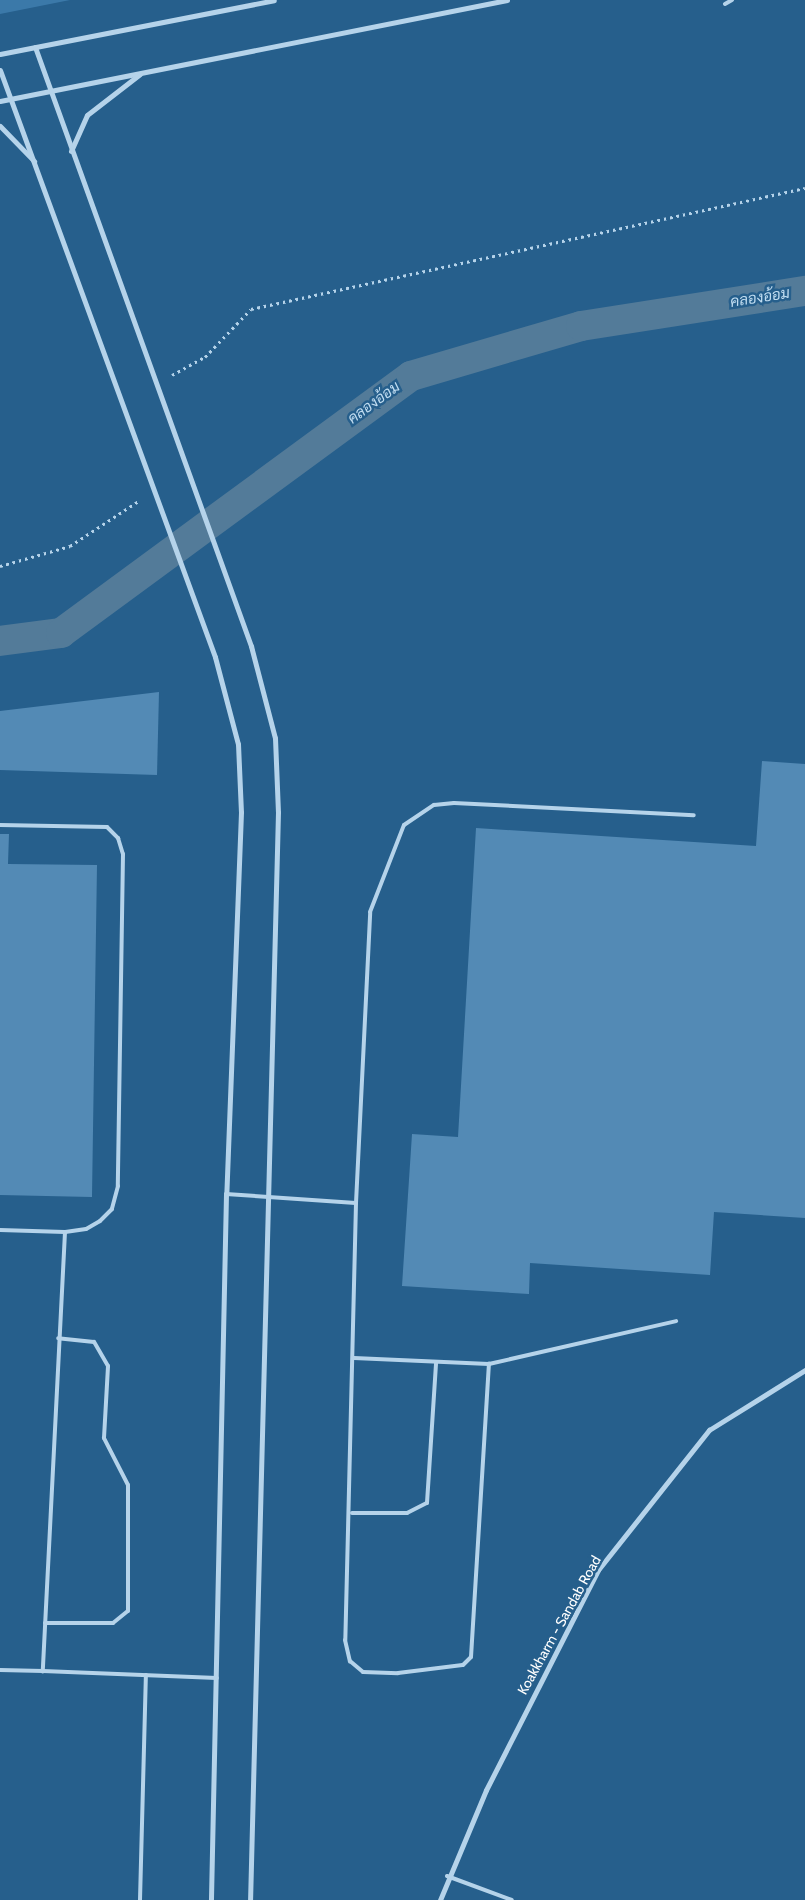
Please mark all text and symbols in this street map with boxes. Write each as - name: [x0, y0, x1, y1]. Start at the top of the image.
- water label: คลองอ้อม: [729, 284, 791, 312]
- water label: คลองอ้อม: [344, 378, 404, 428]
- street label: Koakkharm - Sandab Road: [514, 1553, 604, 1697]

